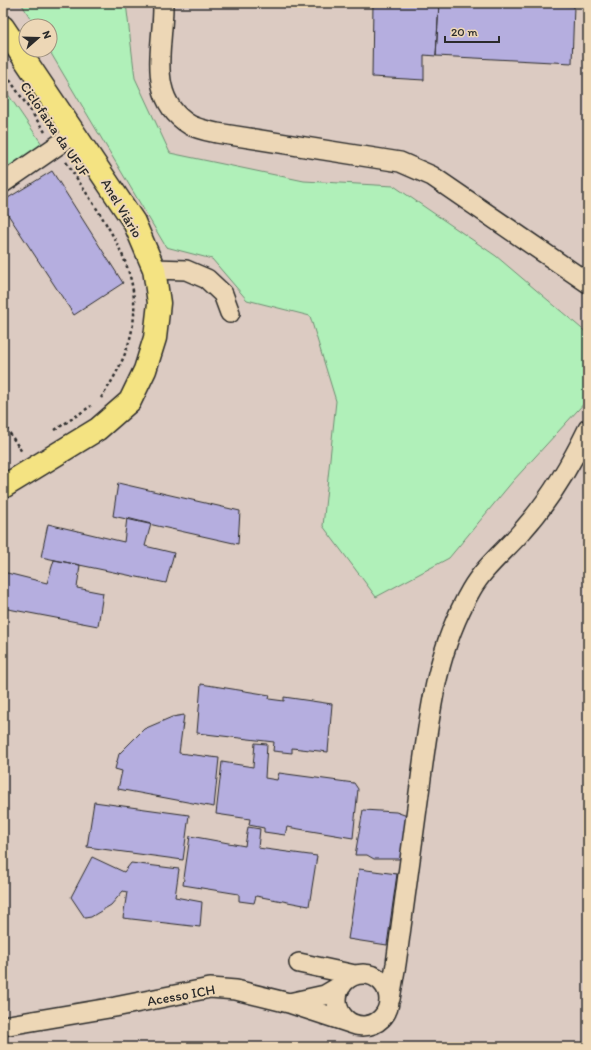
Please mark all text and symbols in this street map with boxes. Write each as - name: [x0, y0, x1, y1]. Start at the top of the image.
- north arrow: [18, 18, 58, 58]
- scale bar: [445, 18, 499, 44]
- text: 20 m: [451, 25, 478, 39]
- text: N: [40, 29, 54, 40]
- street label: Ciclofaixa da UFJF: [16, 78, 93, 181]
- street label: Anel Viário: [97, 176, 146, 241]
- street label: Acesso ICH: [146, 981, 217, 1010]

